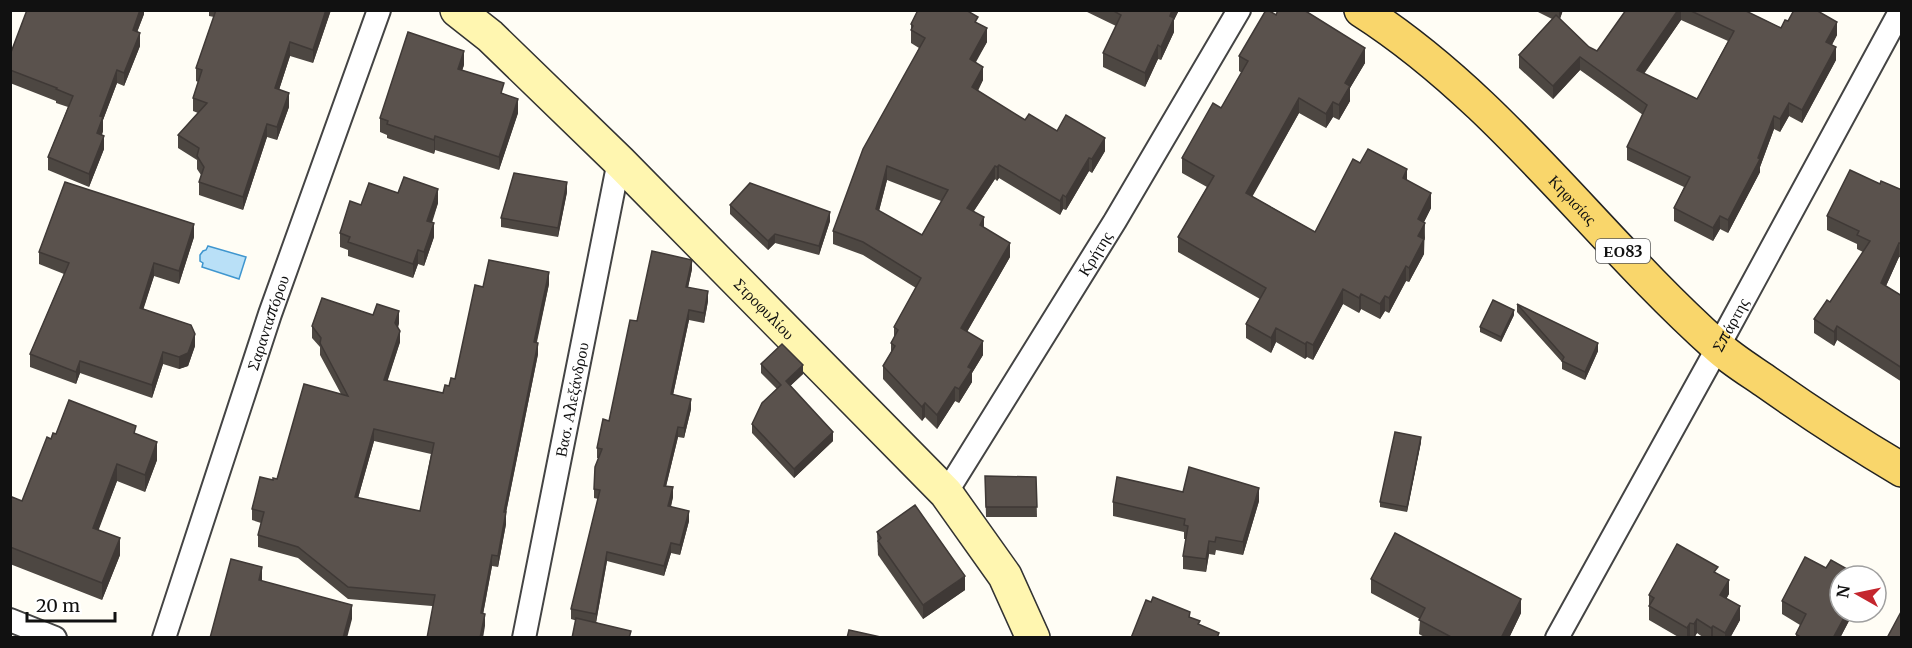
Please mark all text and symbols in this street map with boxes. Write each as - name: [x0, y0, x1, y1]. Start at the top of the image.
- street label: Κηφισίας: [1545, 170, 1601, 229]
- street label: Κρήτης: [1073, 227, 1117, 280]
- road number: ΕΟ83: [1596, 239, 1650, 263]
- street label: Σαρανταπόρου: [242, 272, 293, 373]
- street label: Στροφυλίου: [730, 274, 799, 344]
- street label: Σπάρτης: [1707, 294, 1753, 355]
- street label: Βασ. Αλεξάνδρου: [550, 340, 593, 459]
- north arrow: [1828, 564, 1888, 624]
- text: N: [1832, 583, 1854, 599]
- scale bar: [27, 585, 116, 623]
- text: 20 m: [36, 594, 80, 617]

